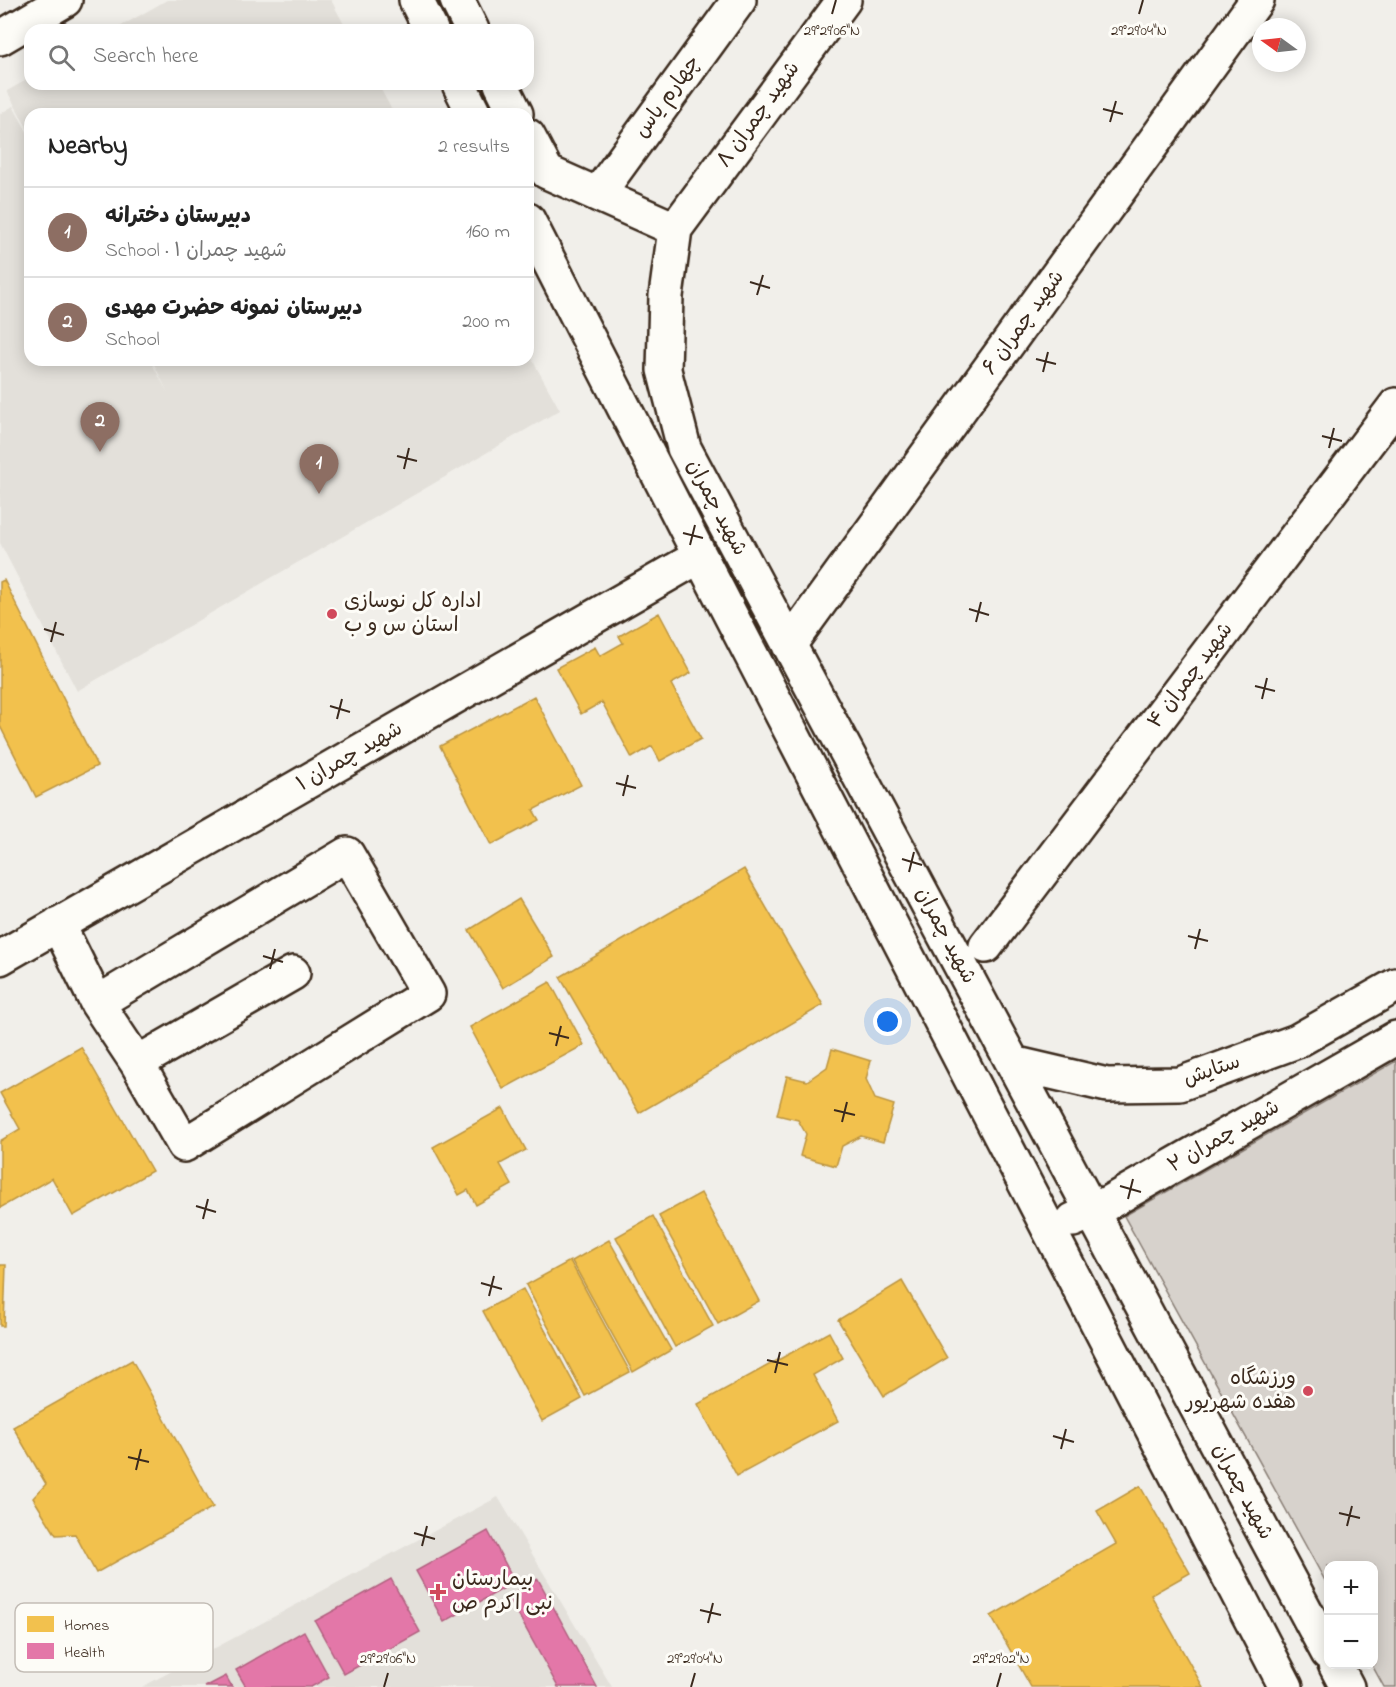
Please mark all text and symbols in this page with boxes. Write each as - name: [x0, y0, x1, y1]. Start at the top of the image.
- north arrow: [1252, 18, 1306, 72]
- text: 29°29'06"N: [804, 20, 860, 42]
- text: 29°29'04"N: [1111, 20, 1167, 42]
- search box: [24, 24, 534, 90]
- icon: search: [45, 41, 78, 74]
- text: Search here: [93, 41, 198, 73]
- street label: چهارم یاس: [628, 49, 708, 145]
- street label: شهید چمران ۸: [710, 55, 808, 175]
- text: Nearby: [48, 128, 127, 166]
- text: 2 results: [438, 133, 510, 162]
- text: دبیرستان دخترانه: [105, 201, 251, 233]
- text: 1: [64, 218, 71, 247]
- text: 160 m: [466, 218, 510, 247]
- text: School · شهید چمران ۱: [105, 237, 287, 266]
- street label: شهید چمران ۶: [976, 264, 1072, 382]
- text: دبیرستان نمونه حضرت مهدی: [105, 293, 362, 325]
- text: 2: [63, 308, 72, 337]
- text: 200 m: [462, 308, 510, 337]
- text: School: [105, 326, 160, 355]
- pin: 2: [80, 402, 120, 452]
- pin: 1: [300, 444, 338, 494]
- street label: شهید چمران: [678, 454, 754, 562]
- place label: اداره کل نوسازی استان س و ب: [344, 587, 481, 641]
- marker: اداره کل نوسازی استان س و ب: [325, 607, 339, 621]
- street label: شهید چمران ۴: [1141, 617, 1241, 735]
- street label: شهید چمران ۱: [291, 714, 409, 800]
- street label: شهید چمران: [907, 882, 983, 990]
- your location: [873, 1007, 902, 1036]
- street label: ستایش: [1179, 1047, 1245, 1095]
- street label: شهید چمران ۲: [1162, 1093, 1286, 1181]
- place label: ورزشگاه هفده شهریور: [1184, 1364, 1296, 1418]
- marker: ورزشگاه هفده شهریور: [1301, 1384, 1315, 1398]
- street label: شهید چمران: [1204, 1438, 1280, 1546]
- map controls: [1324, 1561, 1378, 1669]
- button: +: [1324, 1561, 1378, 1615]
- place label: بیمارستان نبی اکرم ص: [452, 1565, 553, 1619]
- marker: بیمارستان نبی اکرم ص: [429, 1583, 447, 1601]
- legend: [15, 1603, 213, 1672]
- text: Homes: [64, 1614, 109, 1638]
- button: −: [1324, 1615, 1378, 1669]
- text: Health: [64, 1641, 105, 1665]
- text: 29°29'06"N: [360, 1648, 416, 1670]
- text: 29°29'04"N: [667, 1648, 723, 1670]
- text: 29°29'02"N: [972, 1648, 1030, 1670]

